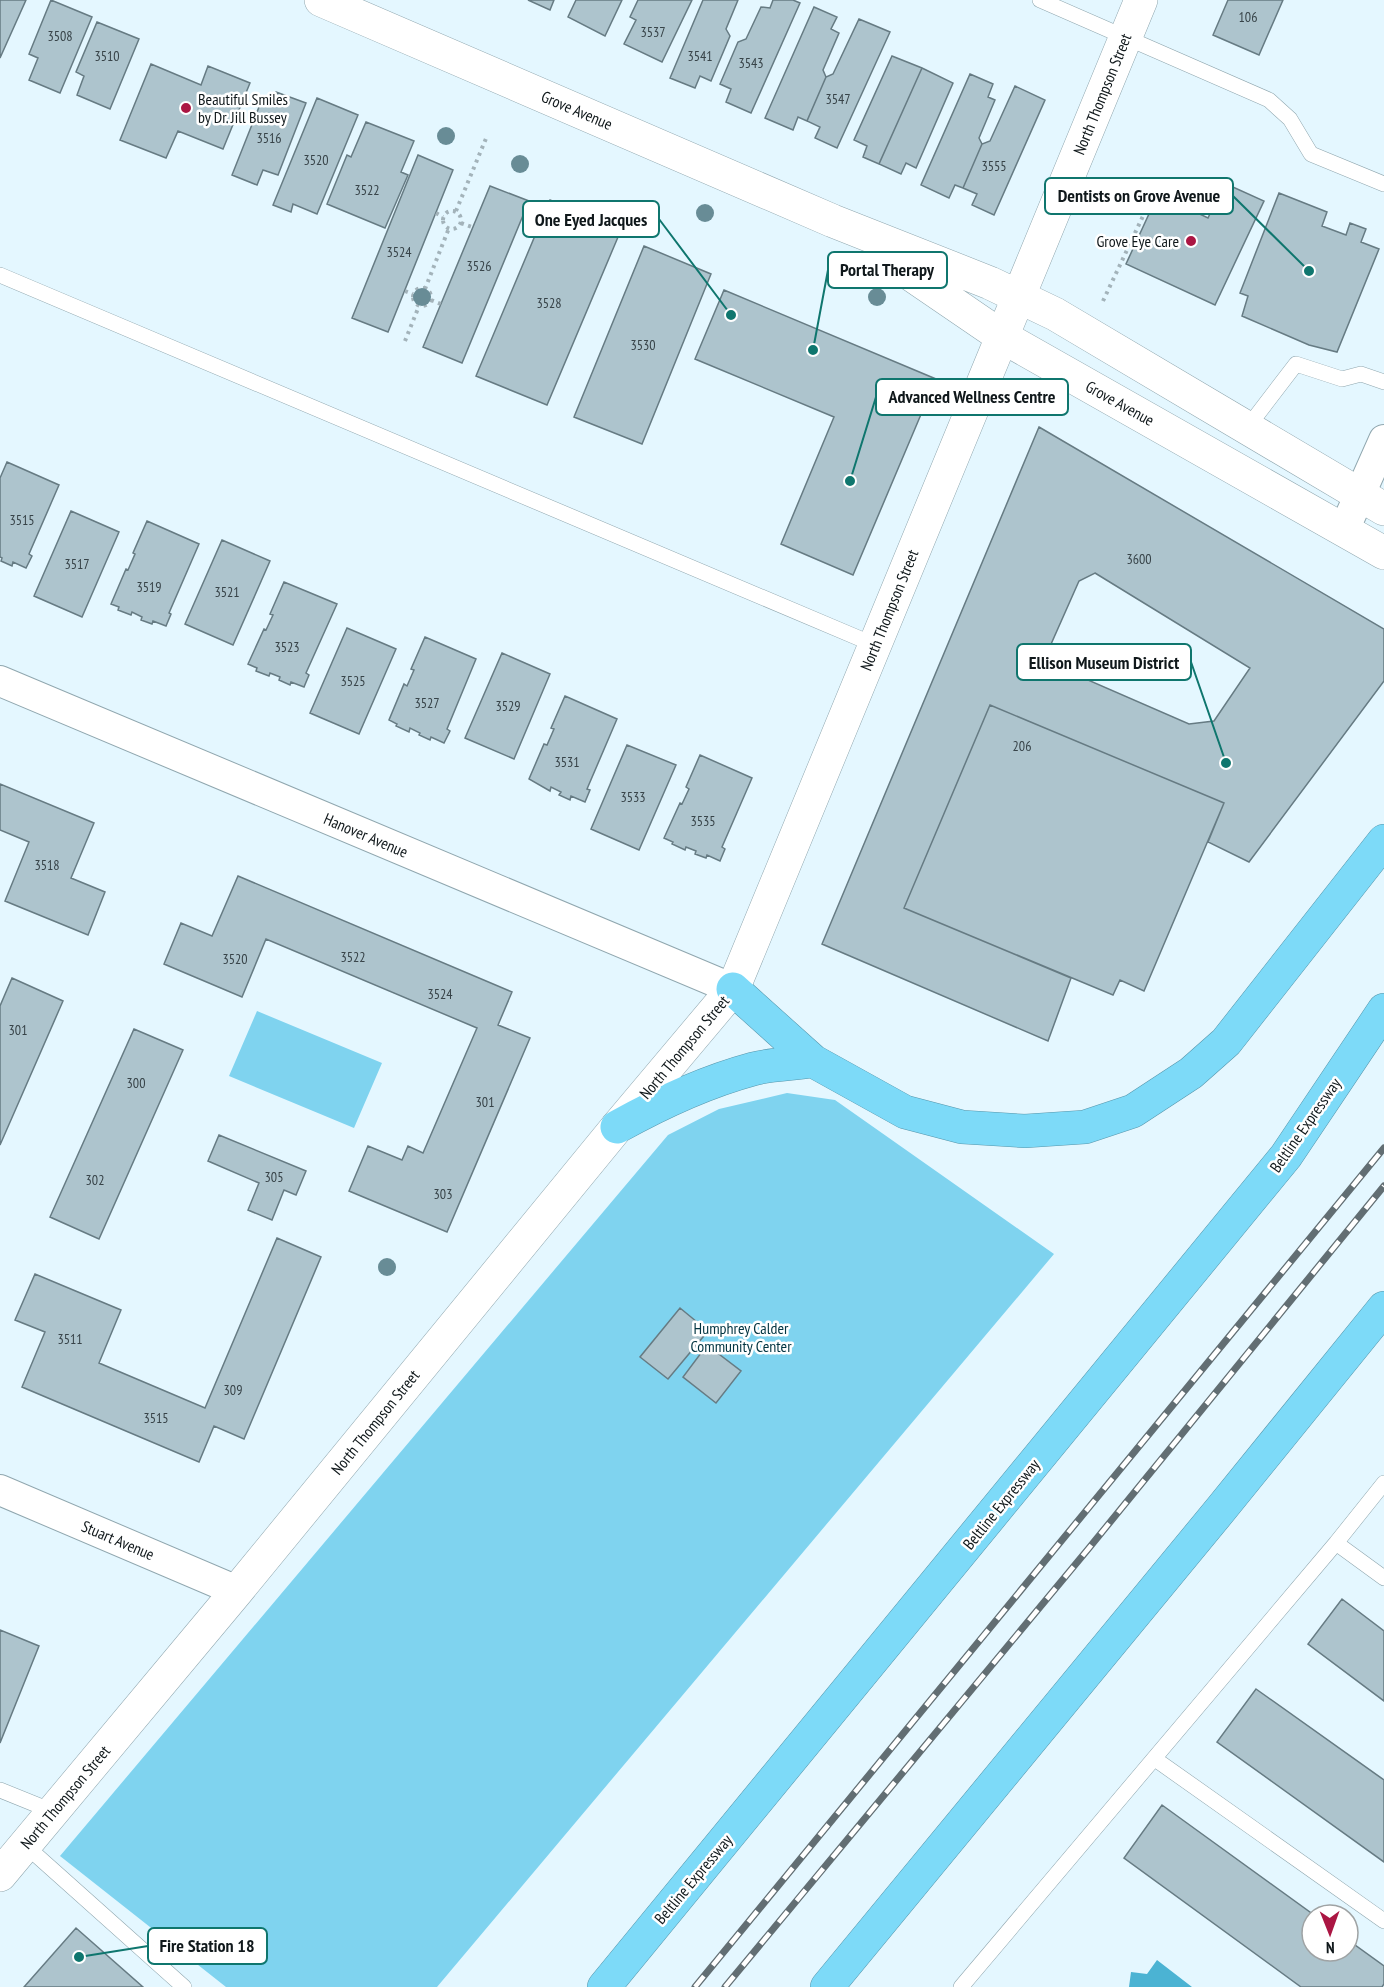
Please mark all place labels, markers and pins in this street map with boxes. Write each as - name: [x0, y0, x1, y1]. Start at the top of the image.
- place label: Beautiful Smiles by Dr. Jill Bussey: [198, 89, 288, 127]
- marker: Beautiful Smiles by Dr. Jill Bussey: [179, 101, 193, 115]
- callout: Dentists on Grove Avenue: [1045, 178, 1233, 214]
- callout: One Eyed Jacques: [523, 201, 659, 237]
- place label: Grove Eye Care: [1096, 231, 1179, 251]
- marker: Grove Eye Care: [1184, 234, 1198, 248]
- callout: Portal Therapy: [828, 252, 947, 288]
- callout: Advanced Wellness Centre: [876, 379, 1068, 415]
- callout: Ellison Museum District: [1017, 644, 1191, 680]
- callout: Fire Station 18: [148, 1928, 267, 1964]

